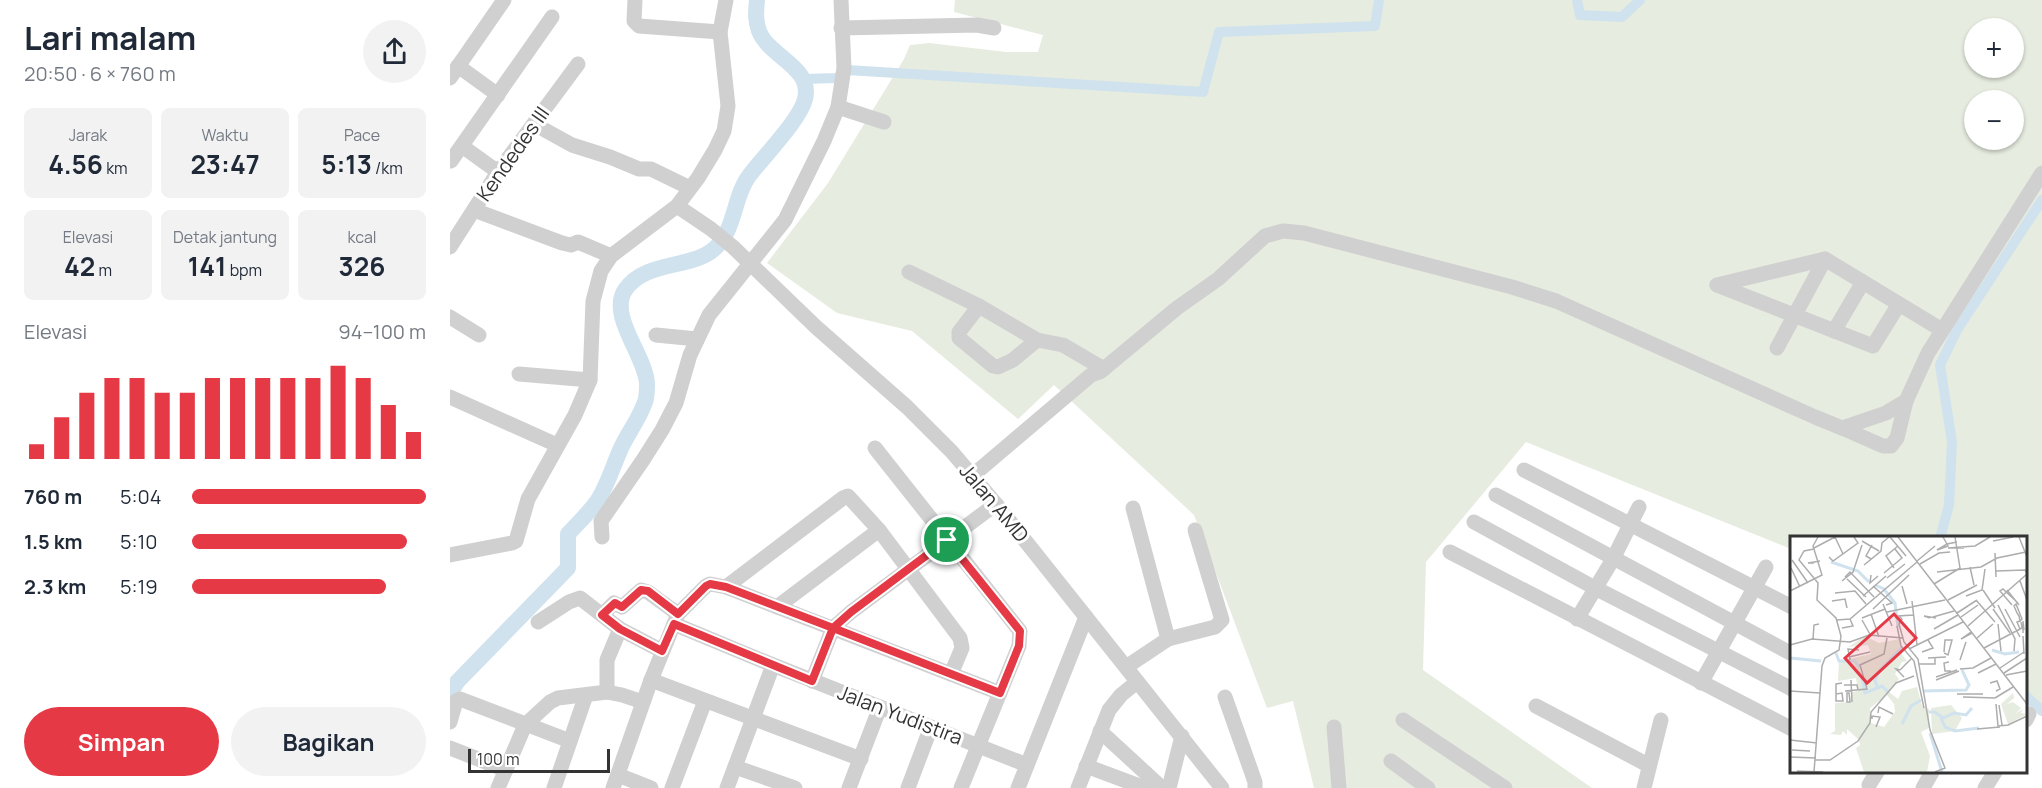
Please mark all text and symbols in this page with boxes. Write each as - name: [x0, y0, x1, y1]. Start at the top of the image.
- text: Lari malam: [24, 15, 196, 60]
- map controls: [1964, 18, 2024, 150]
- button: +: [1964, 18, 2024, 78]
- button: share: [363, 20, 426, 83]
- text: 20:50 · 6 × 760 m: [24, 60, 176, 87]
- button: −: [1964, 90, 2024, 150]
- street label: Kendedes III: [470, 101, 555, 206]
- text: Jarak: [69, 124, 107, 146]
- text: Waktu: [202, 124, 248, 146]
- text: Pace: [344, 124, 380, 146]
- text: 4.56: [48, 146, 103, 182]
- text: 23:47: [190, 146, 260, 182]
- text: 5:13: [321, 146, 372, 182]
- text: km: [103, 157, 128, 179]
- text: /km: [372, 157, 403, 179]
- text: Elevasi: [63, 226, 113, 248]
- text: Detak jantung: [173, 226, 277, 248]
- text: kcal: [347, 226, 377, 248]
- text: 42: [64, 248, 95, 284]
- text: 141: [188, 248, 226, 284]
- text: 326: [339, 248, 385, 284]
- text: m: [95, 259, 112, 281]
- text: bpm: [226, 259, 262, 281]
- text: Elevasi: [24, 318, 87, 345]
- text: 94–100 m: [338, 318, 426, 345]
- street label: Jalan AMD: [954, 458, 1035, 548]
- text: 760 m: [24, 483, 82, 510]
- text: 5:04: [120, 483, 162, 510]
- pin: [921, 514, 972, 565]
- icon: arrive: [930, 523, 963, 556]
- text: 1.5 km: [24, 528, 83, 555]
- text: 5:10: [120, 528, 158, 555]
- inset map: [1790, 536, 2027, 773]
- text: 2.3 km: [24, 573, 86, 600]
- text: 5:19: [120, 573, 158, 600]
- street label: Jalan Yudistira: [834, 678, 967, 751]
- button: Simpan: [24, 707, 219, 776]
- button: Bagikan: [231, 707, 426, 776]
- scale bar: [468, 746, 610, 774]
- text: 100 m: [477, 748, 520, 770]

